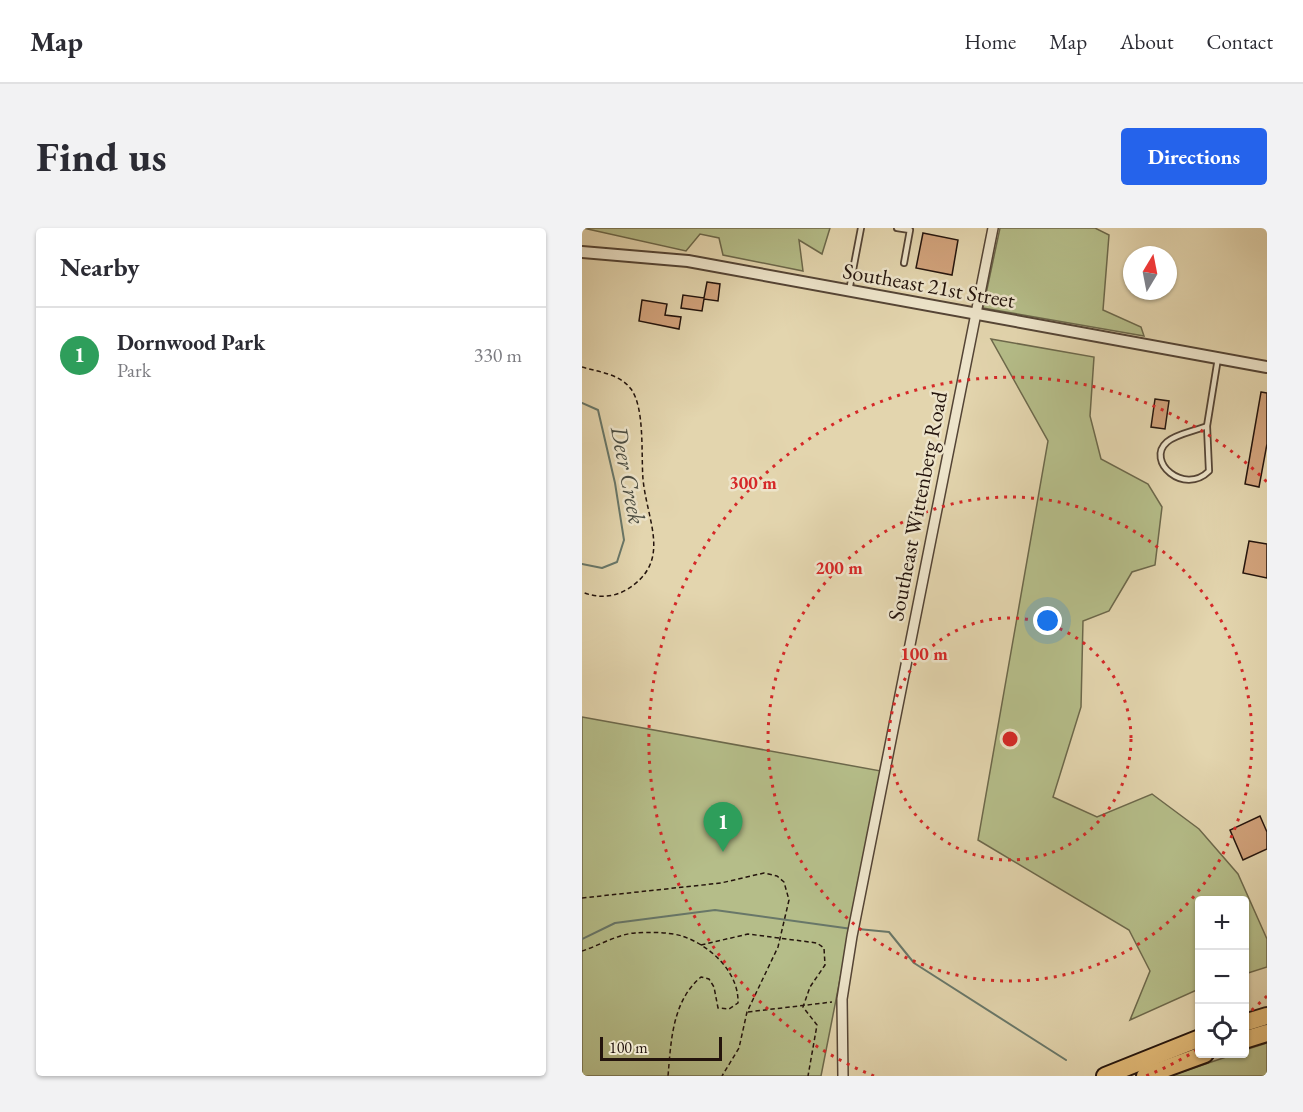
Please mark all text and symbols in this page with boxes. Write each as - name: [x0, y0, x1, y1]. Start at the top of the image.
- text: Map: [30, 23, 83, 59]
- text: Home: [964, 28, 1016, 55]
- text: Map: [1049, 28, 1087, 55]
- text: About: [1120, 28, 1173, 55]
- text: Contact: [1206, 28, 1273, 55]
- button: Directions: [1121, 128, 1267, 185]
- text: Find us: [36, 129, 167, 184]
- north arrow: [1123, 246, 1177, 300]
- text: Nearby: [60, 250, 140, 284]
- street label: Southeast 21st Street: [840, 256, 1017, 315]
- text: Dornwood Park: [117, 328, 265, 357]
- text: 1: [74, 342, 85, 368]
- text: 330 m: [474, 342, 522, 368]
- text: Park: [117, 357, 151, 383]
- street label: Southeast Wittenberg Road: [881, 388, 954, 623]
- water label: Deer Creek: [604, 422, 653, 527]
- text: 300 m: [729, 471, 777, 494]
- text: 200 m: [815, 556, 863, 579]
- your location: [1033, 606, 1062, 635]
- text: 100 m: [900, 642, 948, 665]
- centre of rings: [1000, 729, 1020, 749]
- pin: 1: [704, 802, 742, 852]
- map controls: [1195, 896, 1249, 1058]
- button: +: [1195, 896, 1249, 950]
- button: −: [1195, 950, 1249, 1004]
- button: locate: [1195, 1004, 1249, 1058]
- scale bar: [600, 1034, 722, 1062]
- text: 100 m: [609, 1037, 648, 1058]

